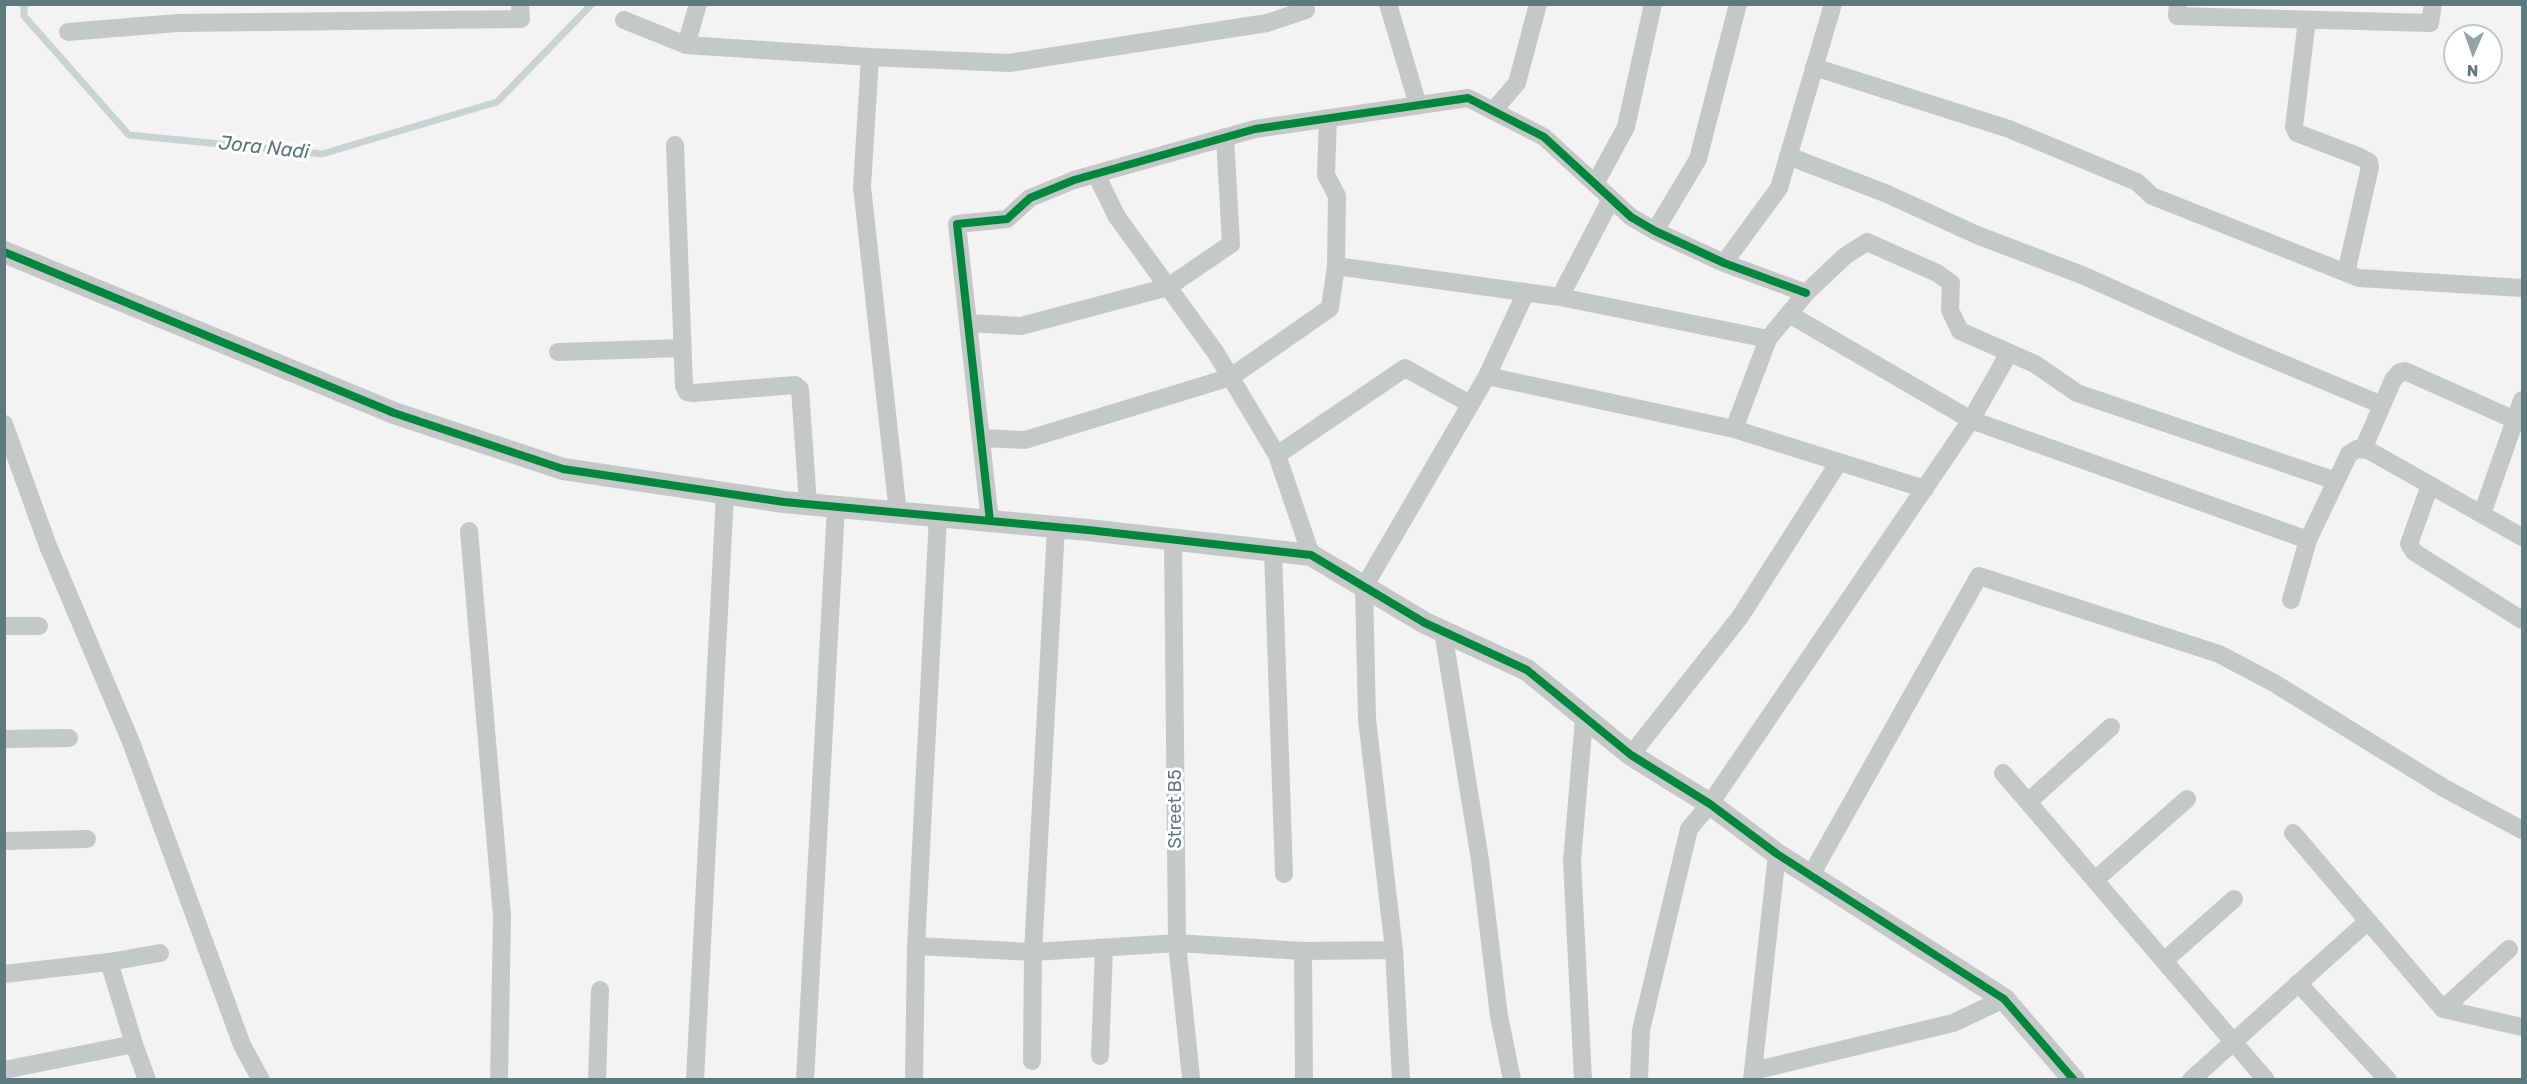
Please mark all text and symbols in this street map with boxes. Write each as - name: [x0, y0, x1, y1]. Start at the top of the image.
- north arrow: [2443, 24, 2503, 84]
- text: N: [2466, 61, 2479, 80]
- water label: Jora Nadi: [218, 131, 310, 165]
- street label: Street B5: [1165, 769, 1187, 849]

